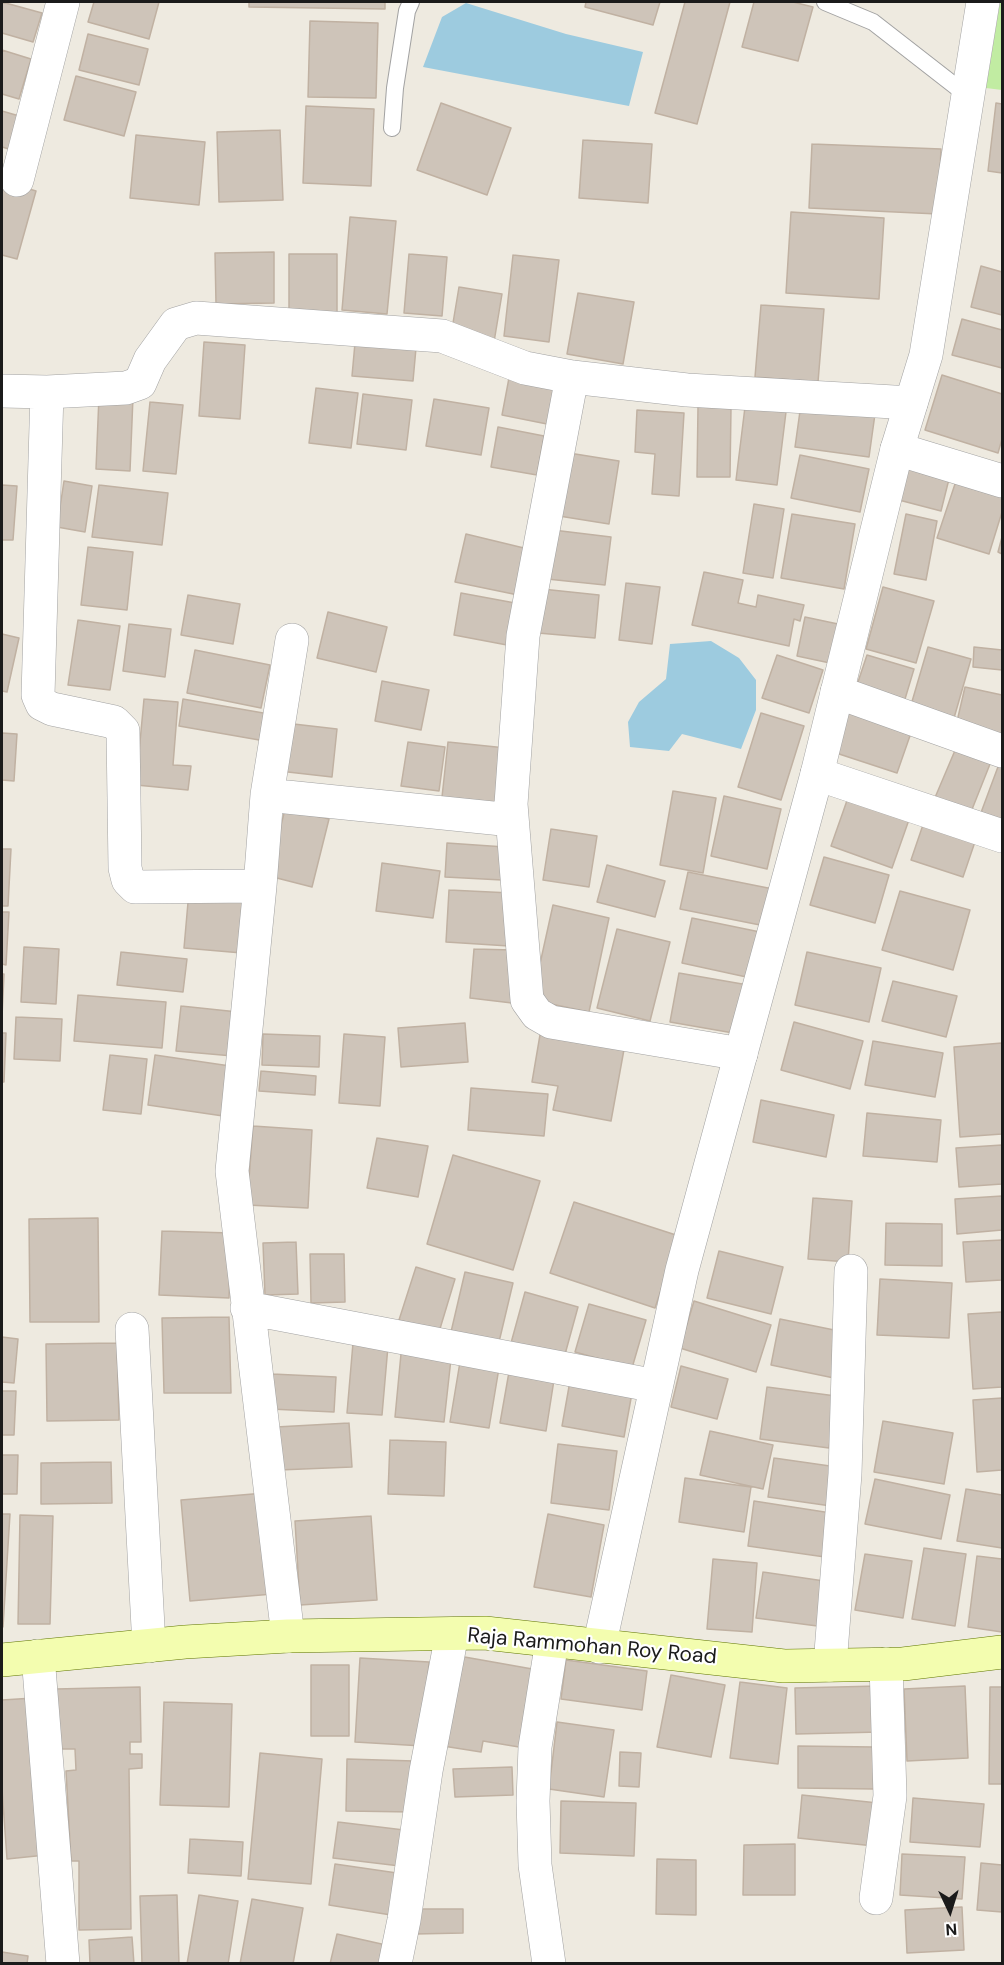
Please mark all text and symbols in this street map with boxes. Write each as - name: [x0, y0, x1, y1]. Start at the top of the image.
- street label: Raja Rammohan Roy Road: [466, 1624, 718, 1670]
- north arrow: [920, 1881, 980, 1941]
- text: N: [945, 1919, 958, 1940]

